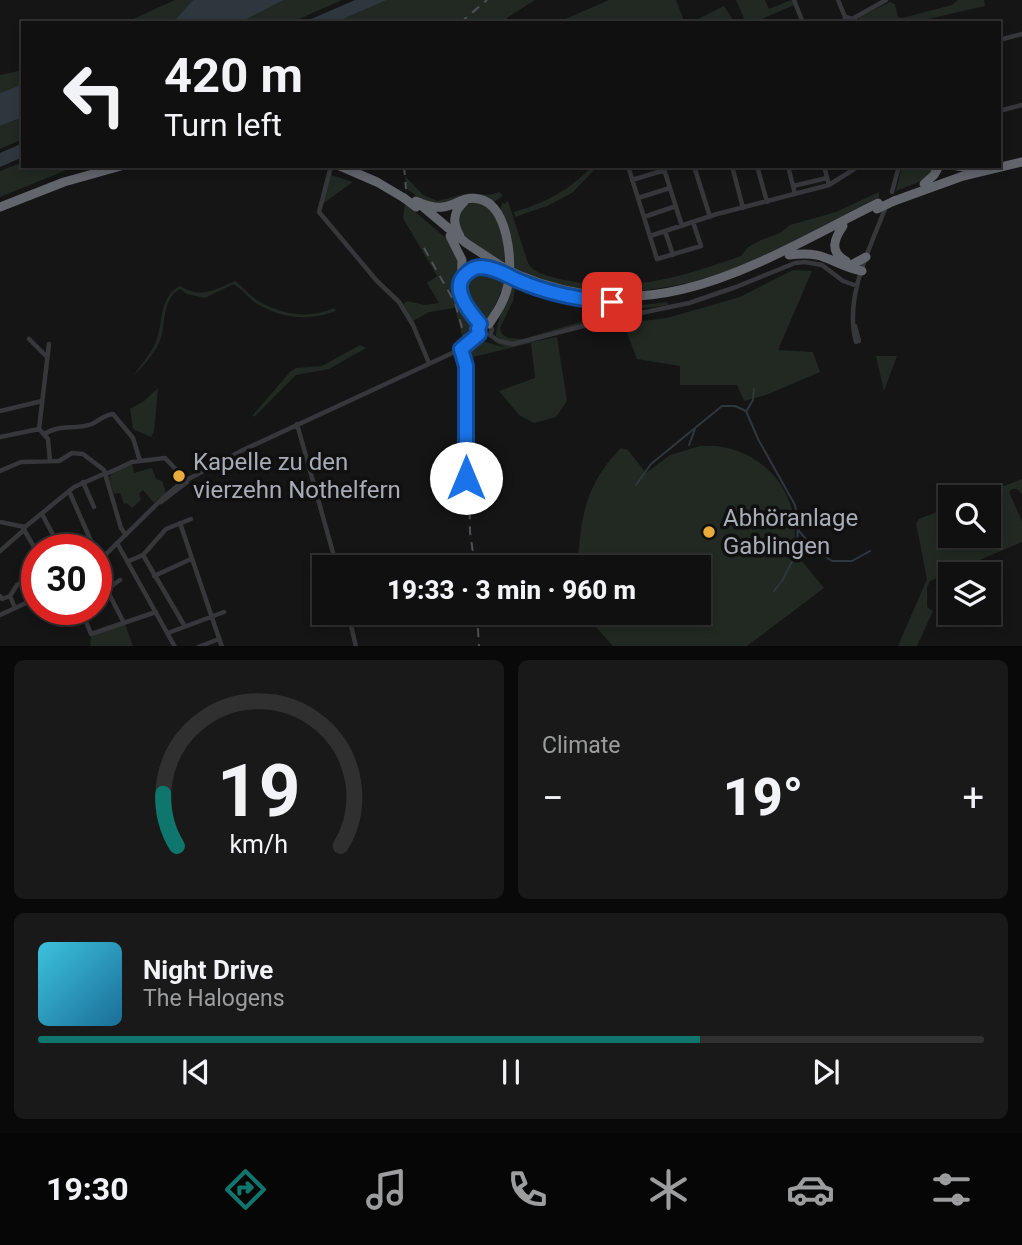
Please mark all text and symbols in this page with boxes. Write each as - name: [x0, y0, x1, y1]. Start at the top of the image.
- text: 420 m: [164, 47, 303, 104]
- icon: left: [49, 49, 140, 140]
- text: Turn left: [164, 106, 282, 144]
- pin: [582, 272, 642, 332]
- icon: arrive: [593, 283, 631, 321]
- position arrow: [429, 441, 503, 515]
- place label: Kapelle zu den vierzehn Nothelfern: [193, 448, 401, 504]
- marker: Kapelle zu den vierzehn Nothelfern: [171, 468, 187, 484]
- map controls: [938, 485, 1001, 625]
- button: search: [938, 485, 1001, 548]
- place label: Abhöranlage Gablingen: [723, 504, 858, 560]
- marker: Abhöranlage Gablingen: [701, 524, 717, 540]
- speed limit sign: 30: [21, 534, 112, 625]
- button: layers: [938, 562, 1001, 625]
- text: 19:33 · 3 min · 960 m: [387, 575, 636, 605]
- text: Climate: [542, 732, 621, 759]
- text: 19: [217, 748, 301, 834]
- text: 19°: [723, 767, 803, 828]
- text: −: [542, 776, 564, 820]
- text: +: [962, 776, 984, 820]
- text: km/h: [230, 829, 288, 858]
- text: Night Drive: [143, 955, 273, 985]
- text: The Halogens: [143, 985, 285, 1012]
- icon: previous: [177, 1053, 215, 1091]
- icon: pause: [492, 1053, 530, 1091]
- icon: next: [807, 1053, 845, 1091]
- icon: directions: [221, 1165, 270, 1214]
- icon: music: [362, 1165, 411, 1214]
- icon: phone: [503, 1165, 552, 1214]
- icon: climate: [644, 1165, 693, 1214]
- icon: car: [786, 1165, 835, 1214]
- icon: filters: [927, 1165, 976, 1214]
- text: 19:30: [46, 1170, 129, 1208]

